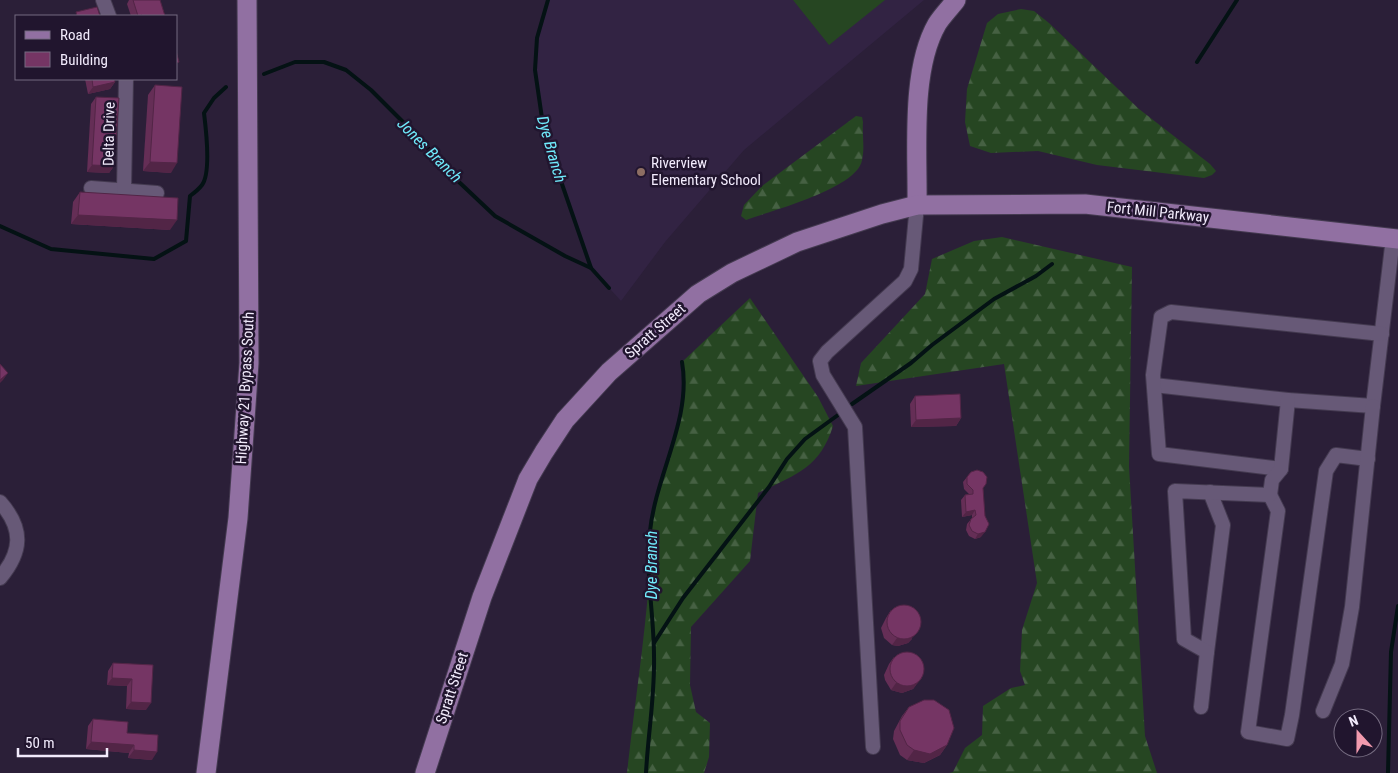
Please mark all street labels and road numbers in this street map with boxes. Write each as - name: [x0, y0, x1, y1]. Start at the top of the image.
- street label: Delta Drive: [99, 102, 119, 166]
- street label: Fort Mill Parkway: [1106, 198, 1210, 226]
- street label: Spratt Street: [621, 300, 689, 362]
- street label: Highway 21 Bypass South: [232, 311, 258, 465]
- street label: Spratt Street: [432, 650, 472, 726]

